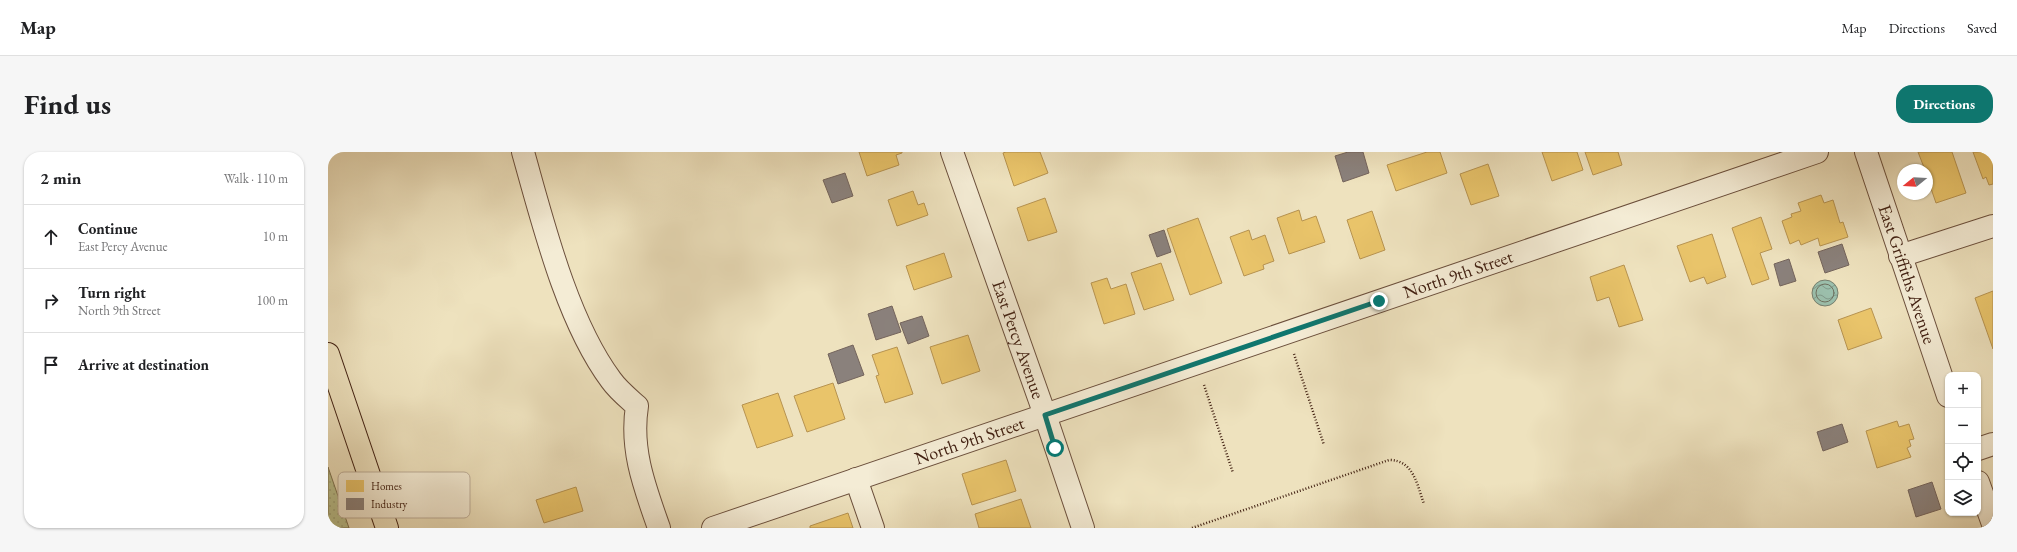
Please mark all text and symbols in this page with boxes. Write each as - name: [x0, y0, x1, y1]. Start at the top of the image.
- text: Map: [20, 15, 56, 40]
- text: Map: [1841, 19, 1867, 37]
- text: Directions: [1889, 19, 1945, 37]
- text: Saved: [1967, 19, 1997, 37]
- button: Directions: [1896, 85, 1993, 123]
- text: Find us: [24, 86, 111, 122]
- north arrow: [1897, 164, 1933, 200]
- text: 2 min: [40, 167, 81, 189]
- text: Walk · 110 m: [224, 170, 288, 187]
- street label: East Griffiths Avenue: [1873, 201, 1942, 347]
- text: Continue: [78, 219, 138, 238]
- icon: ahead: [40, 226, 62, 248]
- text: 10 m: [263, 228, 288, 245]
- text: East Percy Avenue: [78, 238, 168, 255]
- street label: North 9th Street: [1400, 244, 1516, 303]
- street label: East Percy Avenue: [987, 277, 1050, 402]
- text: Turn right: [78, 283, 146, 302]
- icon: right: [40, 290, 62, 312]
- text: 100 m: [257, 292, 288, 309]
- route end: [1370, 292, 1388, 310]
- text: North 9th Street: [78, 302, 161, 319]
- icon: arrive: [40, 354, 62, 376]
- text: Arrive at destination: [78, 355, 209, 374]
- map controls: [1945, 372, 1981, 516]
- button: +: [1945, 372, 1981, 408]
- button: −: [1945, 408, 1981, 444]
- street label: North 9th Street: [911, 411, 1028, 470]
- route start: [1046, 439, 1064, 457]
- button: locate: [1945, 444, 1981, 480]
- legend: [338, 472, 470, 518]
- text: Homes: [371, 479, 402, 493]
- button: layers: [1945, 480, 1981, 516]
- text: Industry: [371, 497, 408, 511]

